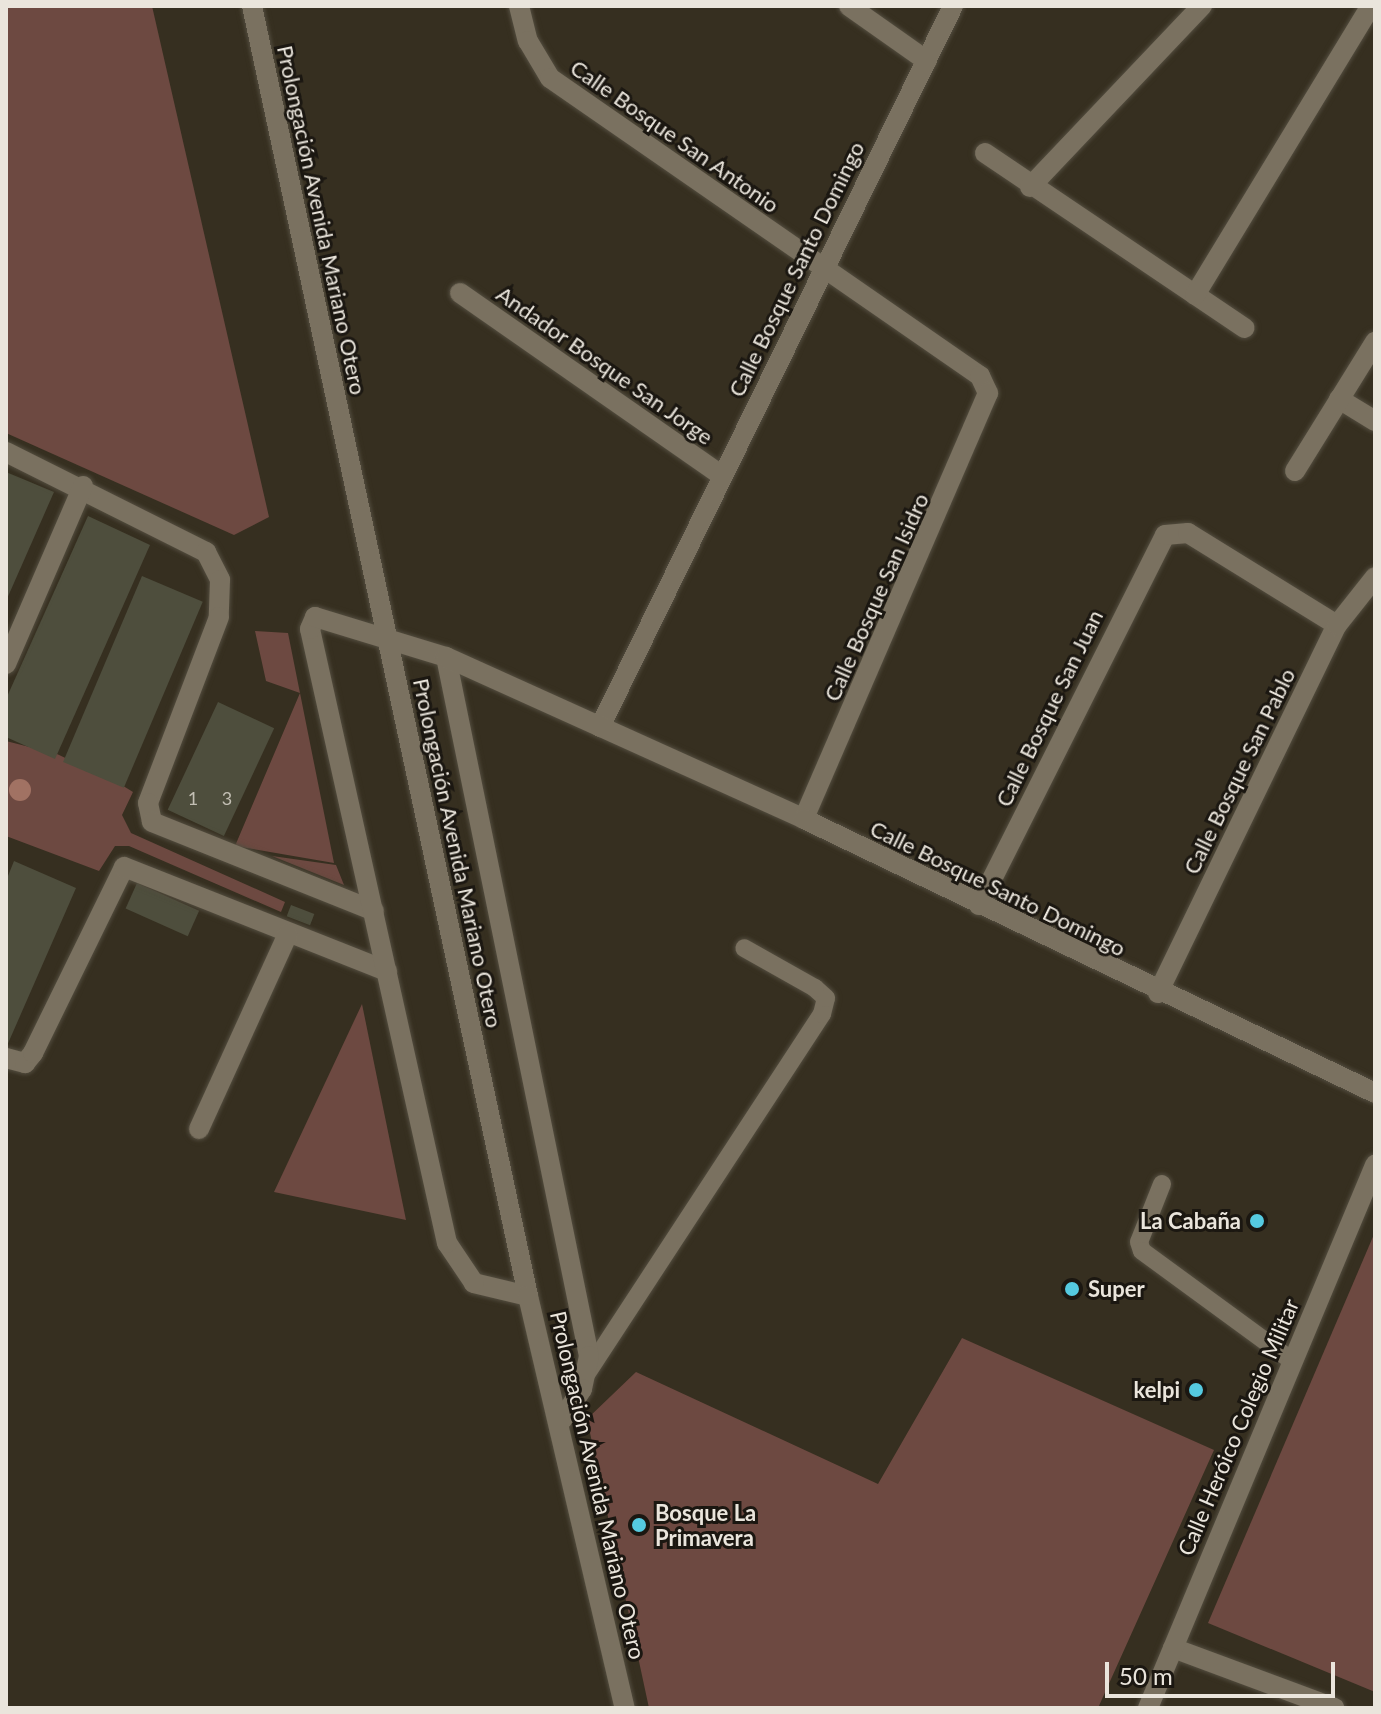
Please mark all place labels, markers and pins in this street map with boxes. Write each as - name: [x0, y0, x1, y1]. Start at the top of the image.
- place label: La Cabaña: [1140, 1208, 1241, 1234]
- marker: La Cabaña: [1248, 1212, 1266, 1230]
- place label: Super: [1088, 1276, 1145, 1302]
- marker: Super: [1063, 1280, 1081, 1298]
- place label: kelpi: [1134, 1377, 1180, 1403]
- marker: kelpi: [1187, 1381, 1205, 1399]
- place label: Bosque La Primavera: [655, 1499, 756, 1550]
- marker: Bosque La Primavera: [630, 1516, 648, 1534]

